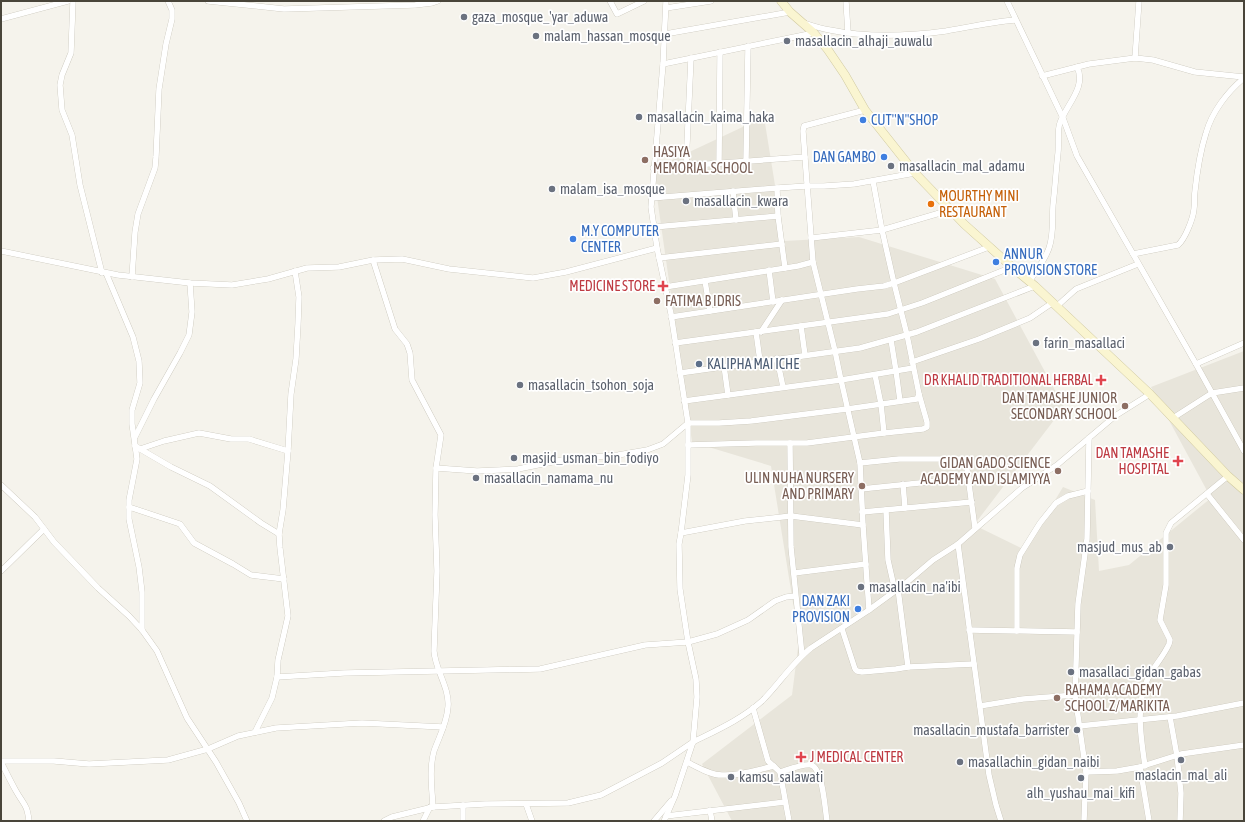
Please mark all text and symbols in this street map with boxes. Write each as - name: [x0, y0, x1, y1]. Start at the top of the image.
- place label: gaza_mosque_'yar_aduwa: [472, 9, 608, 25]
- marker: gaza_mosque_'yar_aduwa: [459, 12, 469, 22]
- place label: malam_hassan_mosque: [544, 28, 671, 44]
- marker: malam_hassan_mosque: [531, 31, 541, 41]
- place label: masallacin_alhaji_auwalu: [795, 33, 933, 49]
- marker: masallacin_alhaji_auwalu: [782, 36, 792, 46]
- place label: masallacin_kaima_haka: [647, 109, 775, 125]
- marker: masallacin_kaima_haka: [634, 112, 644, 122]
- place label: CUT''N''SHOP: [871, 112, 938, 128]
- marker: CUT''N''SHOP: [858, 115, 868, 125]
- place label: HASIYA MEMORIAL SCHOOL: [653, 144, 753, 176]
- place label: DAN GAMBO: [813, 149, 876, 165]
- marker: DAN GAMBO: [879, 152, 889, 162]
- marker: HASIYA MEMORIAL SCHOOL: [640, 155, 650, 165]
- place label: masallacin_mal_adamu: [899, 158, 1025, 174]
- marker: masallacin_mal_adamu: [886, 161, 896, 171]
- place label: malam_isa_mosque: [560, 181, 665, 197]
- marker: malam_isa_mosque: [547, 184, 557, 194]
- place label: MOURTHY MINI RESTAURANT: [939, 188, 1019, 220]
- place label: masallacin_kwara: [694, 193, 788, 209]
- marker: masallacin_kwara: [681, 196, 691, 206]
- marker: MOURTHY MINI RESTAURANT: [926, 199, 936, 209]
- place label: M.Y COMPUTER CENTER: [581, 223, 659, 255]
- marker: M.Y COMPUTER CENTER: [568, 234, 578, 244]
- place label: ANNUR PROVISION STORE: [1004, 246, 1097, 278]
- marker: ANNUR PROVISION STORE: [991, 257, 1001, 267]
- place label: MEDICINE STORE: [569, 278, 655, 294]
- marker: MEDICINE STORE: [658, 281, 668, 291]
- place label: FATIMA B IDRIS: [665, 293, 741, 309]
- marker: FATIMA B IDRIS: [652, 296, 662, 306]
- place label: farin_masallaci: [1044, 335, 1125, 351]
- marker: farin_masallaci: [1031, 338, 1041, 348]
- place label: KALIPHA MAI ICHE: [707, 356, 799, 372]
- marker: KALIPHA MAI ICHE: [694, 359, 704, 369]
- place label: DR KHALID TRADITIONAL HERBAL: [924, 372, 1094, 388]
- marker: DR KHALID TRADITIONAL HERBAL: [1096, 375, 1106, 385]
- place label: masallacin_tsohon_soja: [528, 377, 654, 393]
- marker: masallacin_tsohon_soja: [515, 380, 525, 390]
- place label: DAN TAMASHE JUNIOR SECONDARY SCHOOL: [1002, 390, 1118, 422]
- marker: DAN TAMASHE JUNIOR SECONDARY SCHOOL: [1120, 401, 1130, 411]
- place label: DAN TAMASHE HOSPITAL: [1095, 445, 1170, 477]
- place label: masjid_usman_bin_fodiyo: [522, 450, 659, 466]
- marker: masjid_usman_bin_fodiyo: [509, 453, 519, 463]
- place label: GIDAN GADO SCIENCE ACADEMY AND ISLAMIYYA: [920, 455, 1050, 487]
- marker: DAN TAMASHE HOSPITAL: [1172, 455, 1184, 467]
- marker: GIDAN GADO SCIENCE ACADEMY AND ISLAMIYYA: [1053, 466, 1063, 476]
- place label: masallacin_namama_nu: [484, 470, 613, 486]
- place label: ULIN NUHA NURSERY AND PRIMARY: [745, 470, 855, 502]
- marker: masallacin_namama_nu: [471, 473, 481, 483]
- marker: ULIN NUHA NURSERY AND PRIMARY: [857, 481, 867, 491]
- place label: masjud_mus_ab: [1077, 539, 1162, 555]
- marker: masjud_mus_ab: [1165, 542, 1175, 552]
- place label: masallacin_na'ibi: [869, 579, 961, 595]
- marker: masallacin_na'ibi: [856, 582, 866, 592]
- place label: DAN ZAKI PROVISION: [792, 593, 850, 625]
- marker: DAN ZAKI PROVISION: [853, 604, 863, 614]
- place label: masallaci_gidan_gabas: [1079, 664, 1201, 680]
- marker: masallaci_gidan_gabas: [1066, 667, 1076, 677]
- place label: RAHAMA ACADEMY SCHOOL Z/MARIKITA: [1065, 682, 1170, 714]
- marker: RAHAMA ACADEMY SCHOOL Z/MARIKITA: [1052, 693, 1062, 703]
- place label: masallacin_mustafa_barrister: [913, 722, 1070, 738]
- marker: masallacin_mustafa_barrister: [1072, 725, 1082, 735]
- place label: J MEDICAL CENTER: [810, 749, 903, 765]
- marker: J MEDICAL CENTER: [795, 751, 807, 763]
- place label: masallachin_gidan_naibi: [968, 754, 1100, 770]
- marker: maslacin_mal_ali: [1176, 755, 1186, 765]
- marker: masallachin_gidan_naibi: [955, 757, 965, 767]
- place label: maslacin_mal_ali: [1135, 767, 1227, 783]
- place label: kamsu_salawati: [739, 769, 823, 785]
- marker: kamsu_salawati: [726, 772, 736, 782]
- marker: alh_yushau_mai_kifi: [1076, 773, 1086, 783]
- place label: alh_yushau_mai_kifi: [1027, 785, 1135, 801]

